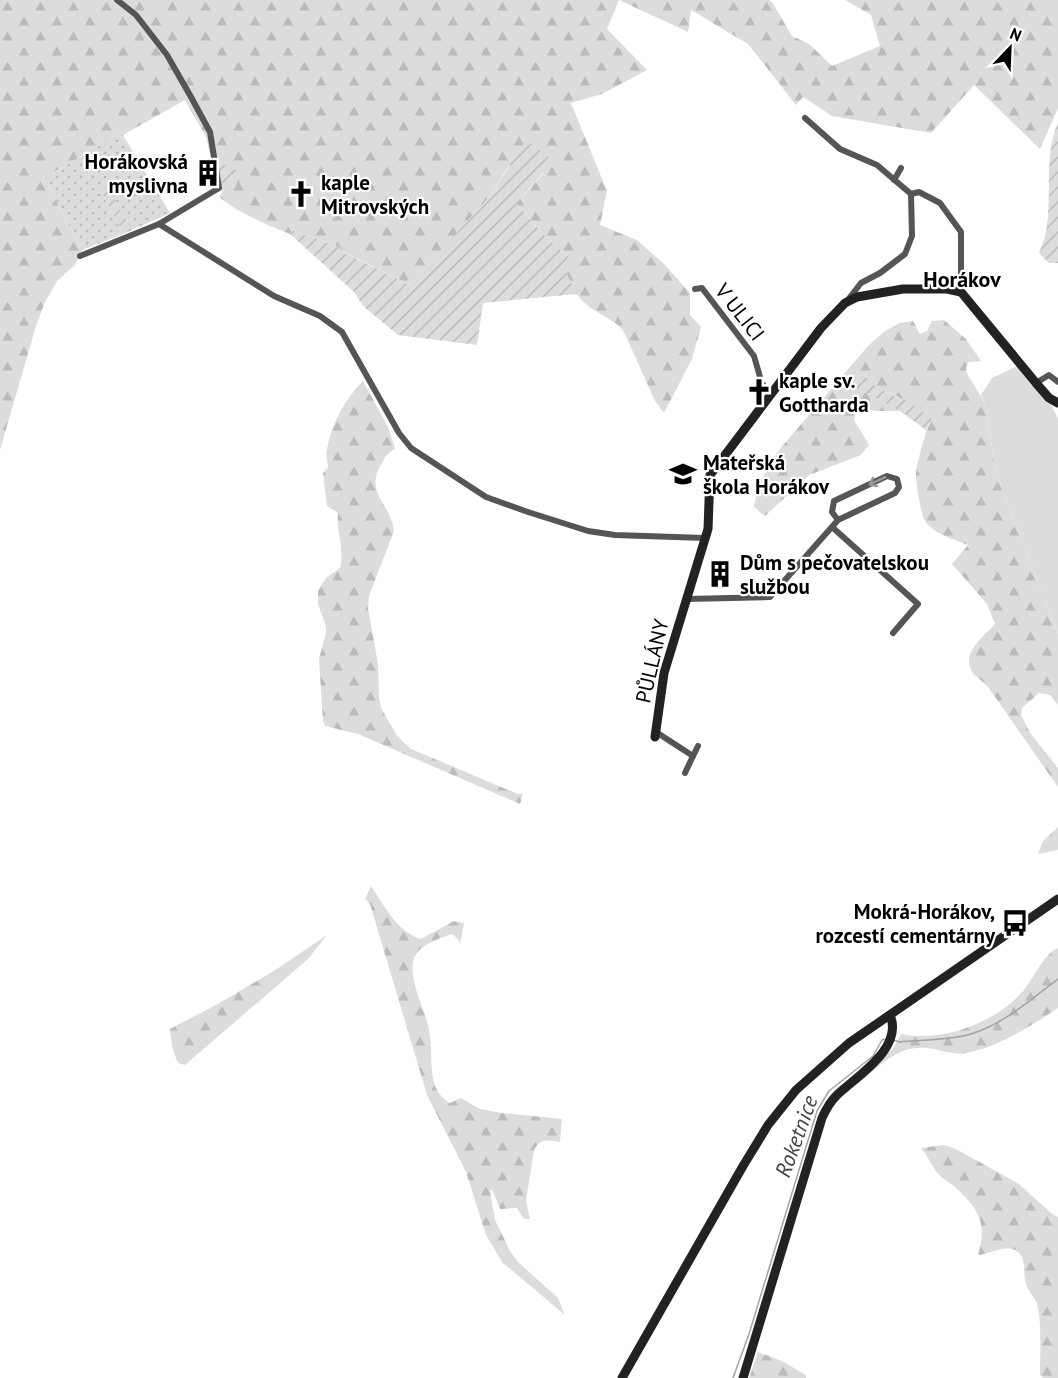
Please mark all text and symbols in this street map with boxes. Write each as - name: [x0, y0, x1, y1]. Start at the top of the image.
- north arrow: [980, 18, 1040, 78]
- text: N: [1007, 23, 1025, 45]
- place label: Horákovská myslivna: [85, 148, 188, 199]
- building icon: Horákovská myslivna: [193, 158, 223, 188]
- place label: kaple Mitrovských: [321, 169, 429, 220]
- church icon: kaple Mitrovských: [286, 179, 316, 209]
- district label: Horákov: [923, 265, 1001, 293]
- street label: V ULICI: [709, 277, 771, 346]
- place label: kaple sv. Gottharda: [779, 367, 869, 418]
- church icon: kaple sv. Gottharda: [744, 377, 774, 407]
- place label: Mateřská škola Horákov: [703, 449, 830, 500]
- school or university icon: Mateřská škola Horákov: [668, 459, 698, 489]
- one-way arrow: [868, 476, 886, 488]
- place label: Dům s pečovatelskou službou: [740, 549, 929, 600]
- building icon: Dům s pečovatelskou službou: [705, 559, 735, 589]
- street label: PŮLLÁNY: [629, 616, 675, 706]
- place label: Mokrá-Horákov, rozcestí cementárny: [815, 898, 996, 949]
- bus stop icon: Mokrá-Horákov, rozcestí cementárny: [1000, 908, 1030, 938]
- water label: Roketnice: [768, 1091, 824, 1181]

